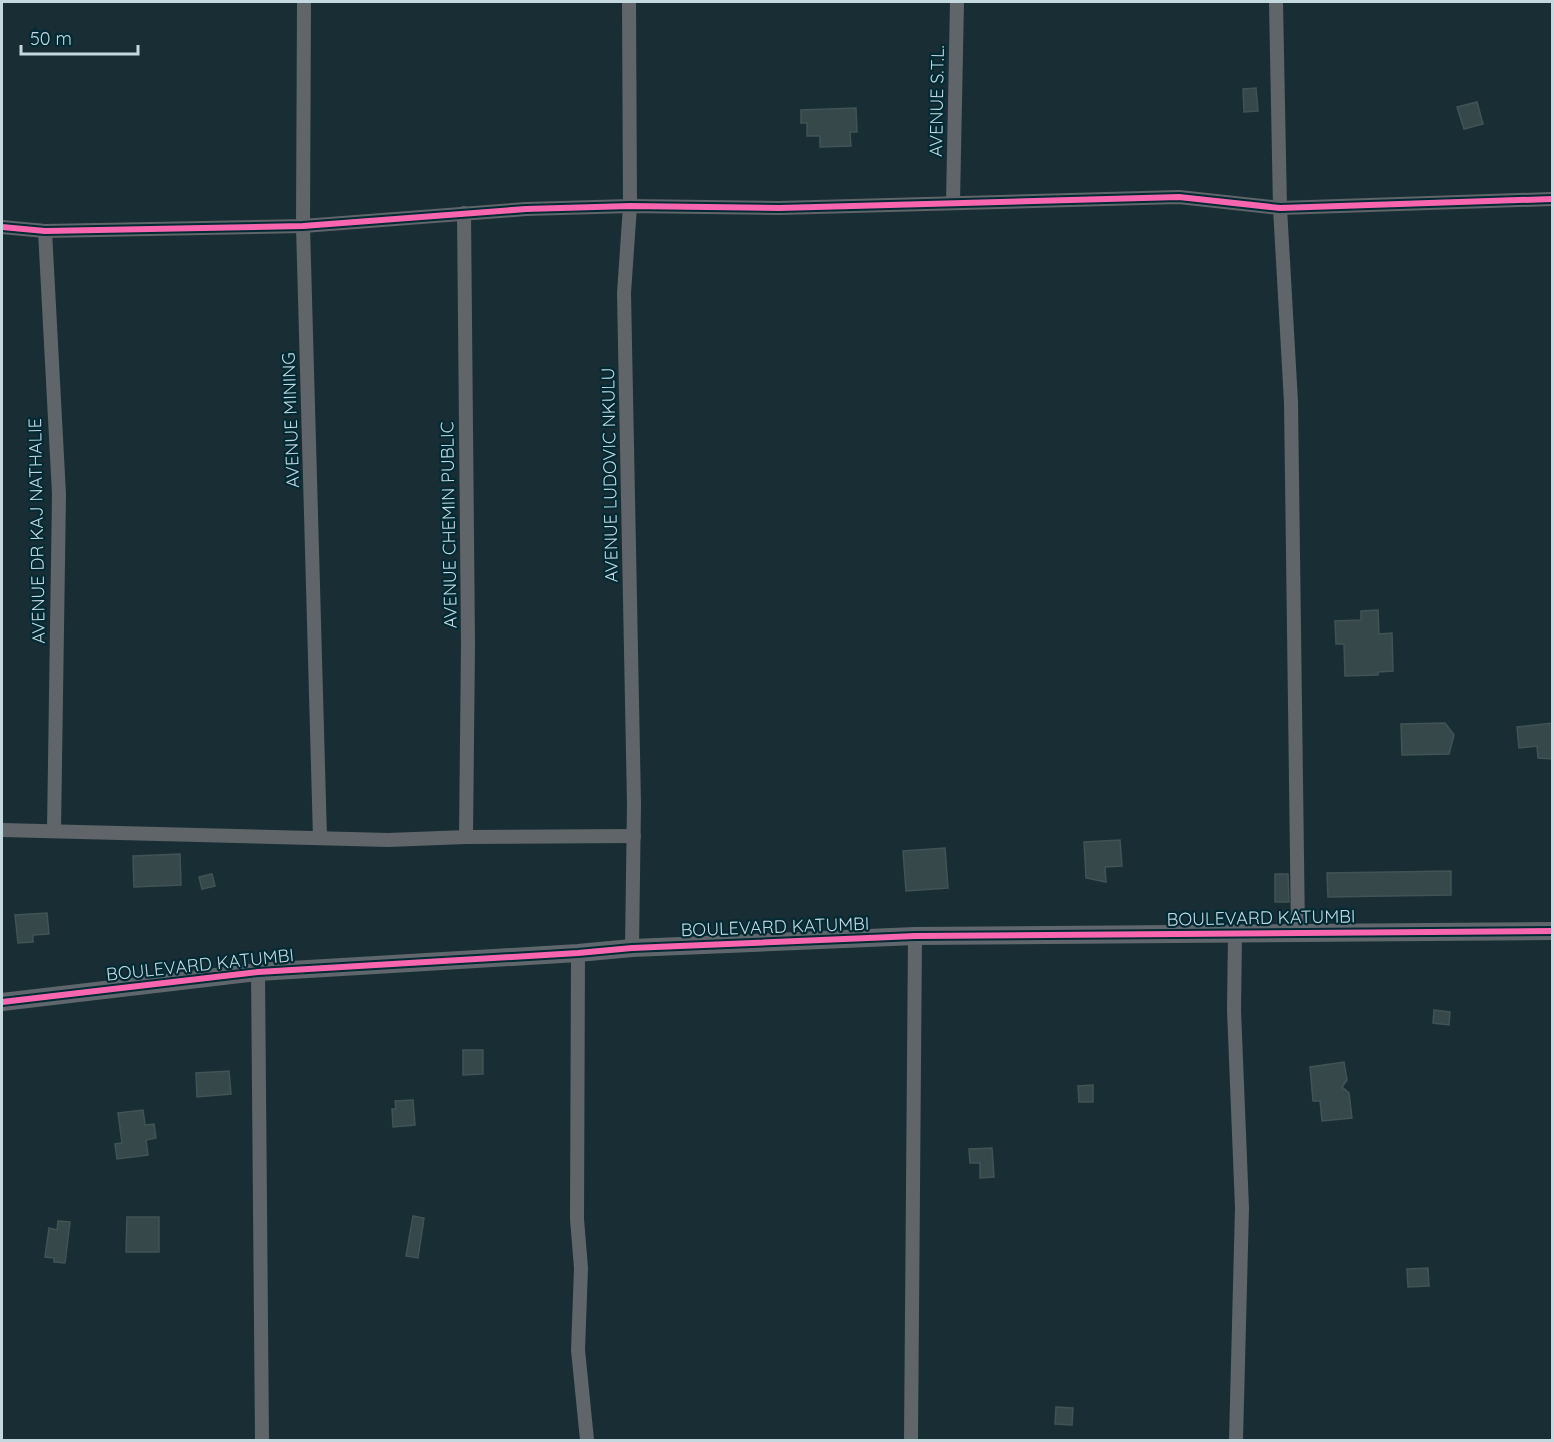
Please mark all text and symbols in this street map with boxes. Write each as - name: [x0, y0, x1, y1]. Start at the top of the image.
- scale bar: [21, 18, 138, 56]
- text: 50 m: [30, 27, 72, 50]
- street label: AVENUE S.T.L.: [924, 45, 949, 157]
- street label: AVENUE MINING: [277, 352, 304, 488]
- street label: AVENUE LUDOVIC NKULU: [596, 367, 623, 583]
- street label: AVENUE DR KAJ NATHALIE: [23, 418, 50, 644]
- street label: AVENUE CHEMIN PUBLIC: [435, 421, 462, 629]
- street label: BOULEVARD KATUMBI: [1166, 904, 1356, 931]
- street label: BOULEVARD KATUMBI: [680, 912, 870, 941]
- street label: BOULEVARD KATUMBI: [105, 943, 295, 986]

